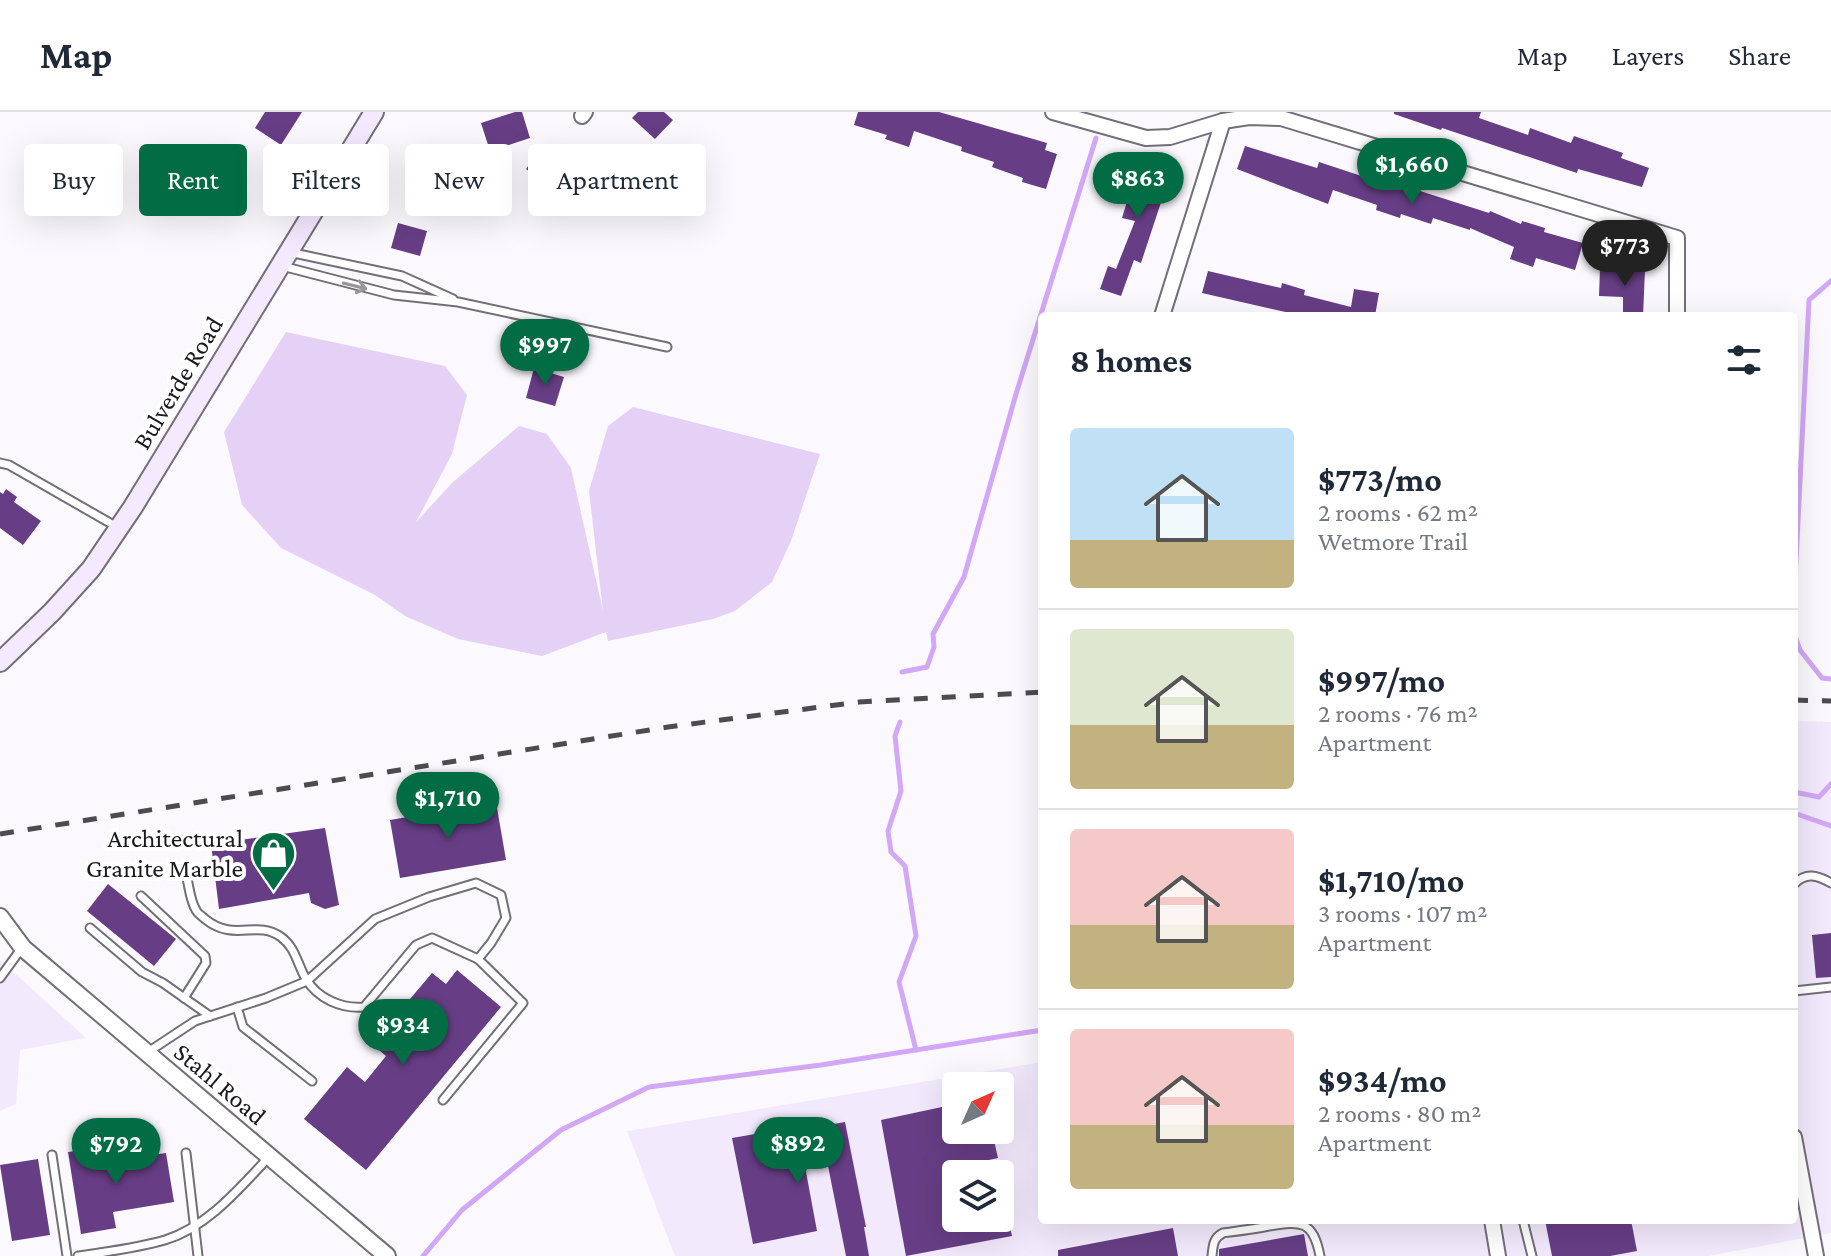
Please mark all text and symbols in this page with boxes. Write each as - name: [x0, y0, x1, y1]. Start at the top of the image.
- text: Map: [40, 34, 113, 76]
- text: Map: [1517, 40, 1568, 71]
- text: Layers: [1612, 40, 1684, 71]
- text: Share: [1728, 40, 1791, 71]
- pin: $1,660: [1347, 138, 1477, 206]
- chip: Buy: [24, 144, 123, 216]
- chip: Rent: [139, 144, 247, 216]
- chip: Filters: [263, 144, 389, 216]
- chip: New: [405, 144, 512, 216]
- chip: Apartment: [528, 144, 706, 216]
- text: $1,660: [1375, 149, 1449, 178]
- pin: $863: [1091, 152, 1185, 220]
- text: $863: [1111, 163, 1165, 192]
- pin: $773: [1578, 220, 1672, 288]
- text: $773: [1600, 231, 1650, 260]
- one-way arrow: [341, 279, 367, 294]
- street label: Bulverde Road: [127, 311, 229, 455]
- pin: $997: [498, 319, 592, 387]
- text: $997: [518, 330, 572, 359]
- icon: filters: [1722, 338, 1766, 382]
- text: 8 homes: [1070, 342, 1192, 379]
- icon: home: [1134, 460, 1230, 556]
- text: $773/mo: [1318, 461, 1442, 498]
- text: 2 rooms · 62 m²: [1318, 498, 1478, 527]
- text: Wetmore Trail: [1318, 527, 1468, 556]
- icon: home: [1134, 661, 1230, 757]
- text: $997/mo: [1318, 662, 1445, 699]
- text: 2 rooms · 76 m²: [1318, 699, 1478, 728]
- text: Apartment: [1318, 728, 1431, 757]
- pin: $1,710: [383, 772, 513, 840]
- text: $1,710: [414, 783, 482, 812]
- place label: Architectural Granite Marble: [86, 824, 243, 883]
- shop icon: Architectural Granite Marble: [250, 829, 298, 892]
- icon: home: [1134, 861, 1230, 957]
- text: $1,710/mo: [1318, 862, 1465, 899]
- text: 3 rooms · 107 m²: [1318, 899, 1487, 928]
- text: Apartment: [1318, 928, 1431, 957]
- pin: $934: [356, 999, 450, 1067]
- text: $934: [376, 1010, 430, 1039]
- street label: Stahl Road: [168, 1037, 272, 1131]
- icon: home: [1134, 1061, 1230, 1157]
- text: $934/mo: [1318, 1062, 1447, 1099]
- north arrow: [942, 1072, 1014, 1144]
- map controls: [942, 1072, 1014, 1232]
- text: 2 rooms · 80 m²: [1318, 1099, 1481, 1128]
- pin: $892: [751, 1117, 845, 1185]
- pin: $792: [69, 1118, 163, 1186]
- text: $892: [770, 1128, 826, 1157]
- text: Apartment: [1318, 1128, 1431, 1157]
- text: $792: [90, 1129, 142, 1158]
- button: layers: [942, 1160, 1014, 1232]

